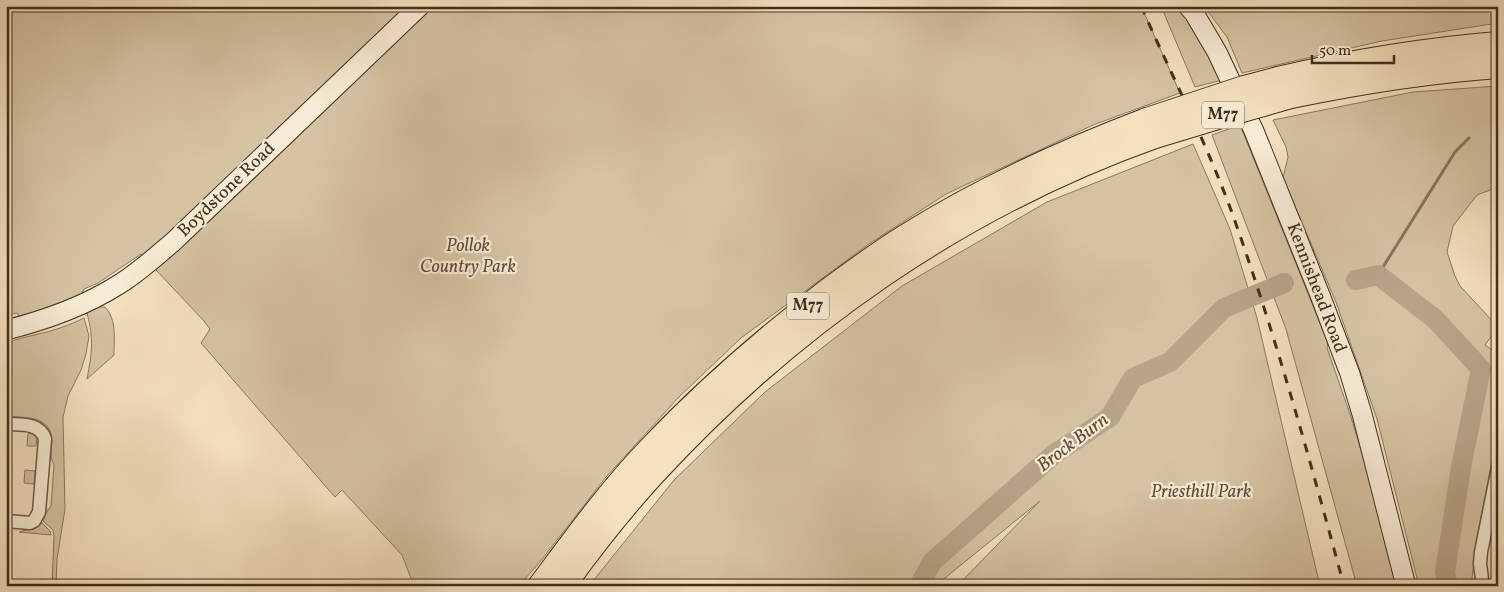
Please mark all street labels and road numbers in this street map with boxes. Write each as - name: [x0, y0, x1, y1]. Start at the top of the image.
- road number: M77: [1202, 102, 1244, 128]
- street label: Boydstone Road: [173, 137, 281, 243]
- street label: Kennishead Road: [1280, 219, 1352, 357]
- road number: M77: [787, 292, 829, 320]

